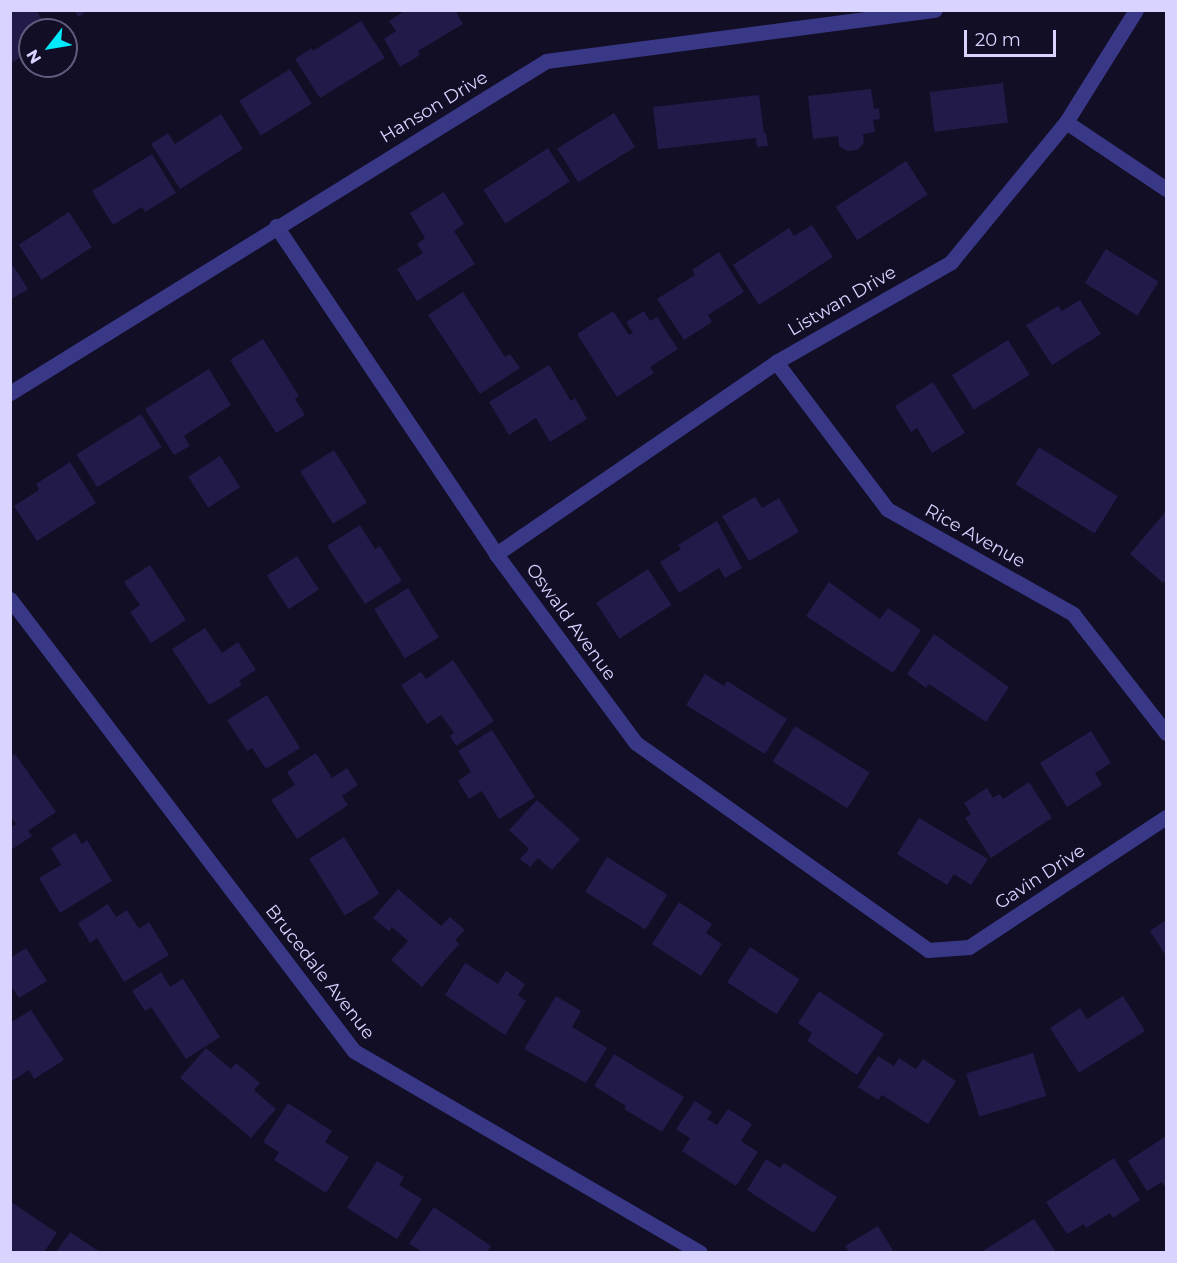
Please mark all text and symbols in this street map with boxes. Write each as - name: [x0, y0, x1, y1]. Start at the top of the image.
- north arrow: [18, 18, 78, 78]
- scale bar: [967, 18, 1058, 56]
- text: 20 m: [975, 29, 1021, 51]
- text: N: [22, 46, 45, 67]
- street label: Hanson Drive: [376, 66, 492, 148]
- street label: Listwan Drive: [784, 261, 900, 341]
- street label: Rice Avenue: [921, 500, 1029, 572]
- street label: Oswald Avenue: [521, 559, 621, 685]
- street label: Gavin Drive: [991, 840, 1089, 914]
- street label: Brucedale Avenue: [261, 900, 379, 1044]

